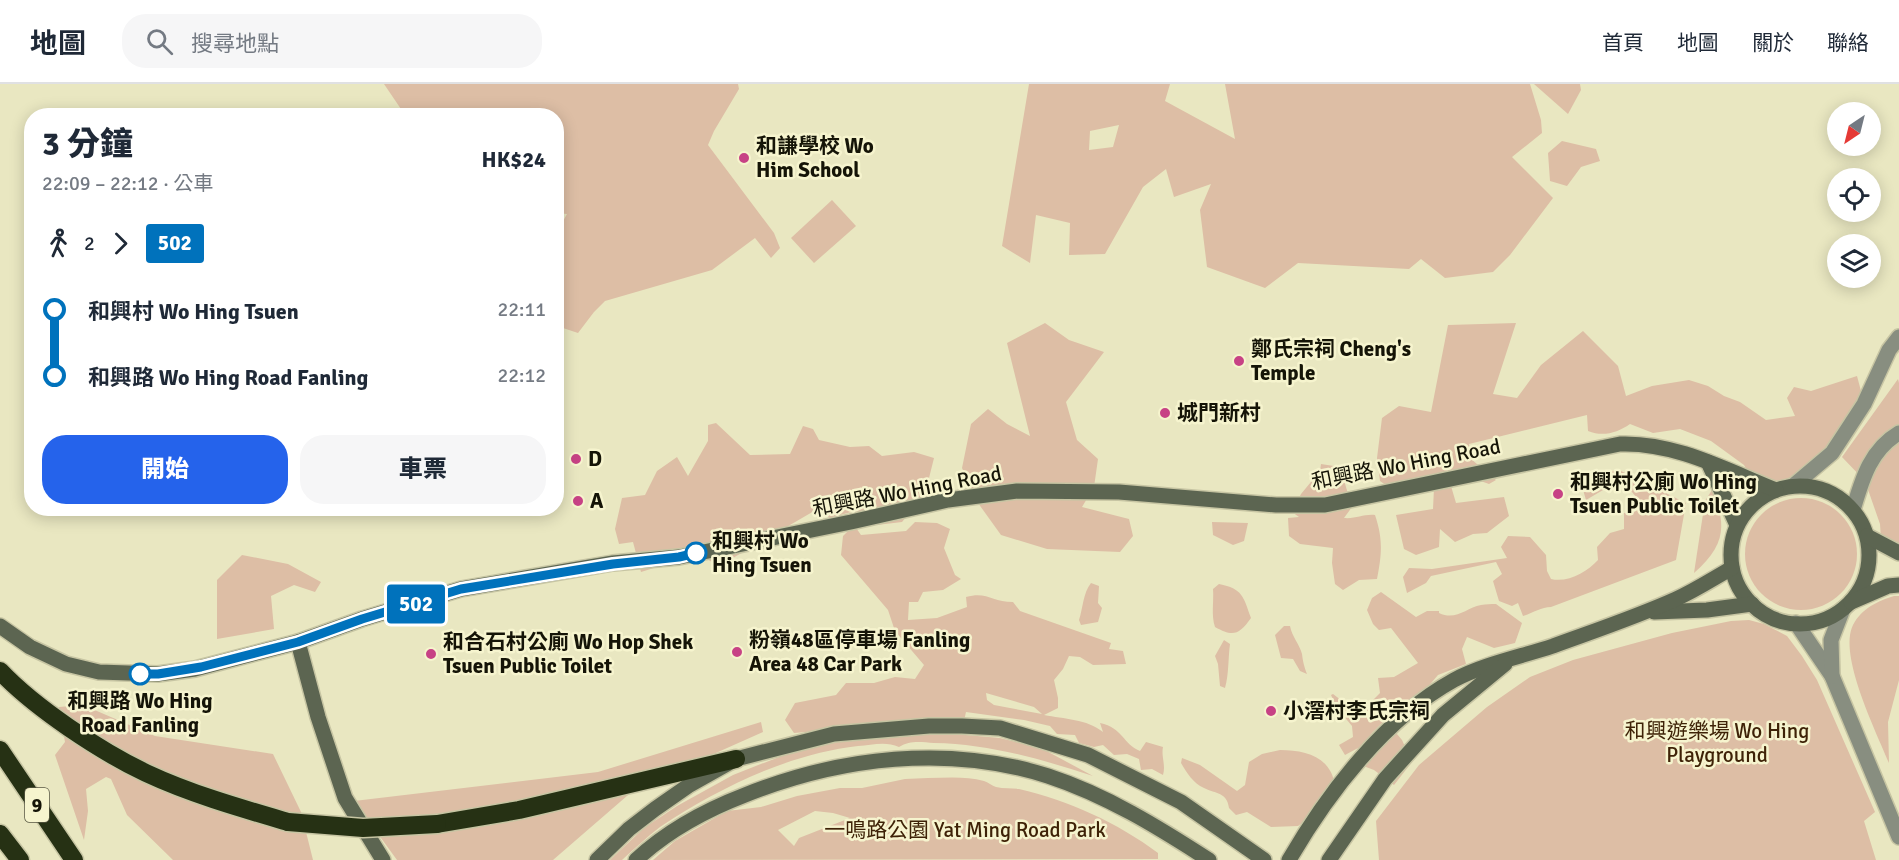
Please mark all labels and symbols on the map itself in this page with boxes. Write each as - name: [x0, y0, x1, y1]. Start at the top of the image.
- north arrow: [1827, 102, 1881, 156]
- place label: 和謙學校 Wo Him School: [756, 133, 874, 183]
- marker: 和謙學校 Wo Him School: [737, 151, 751, 165]
- place label: 鄭氏宗祠 Cheng's Temple: [1251, 336, 1411, 386]
- marker: 鄭氏宗祠 Cheng's Temple: [1232, 354, 1246, 368]
- place label: 城門新村: [1177, 400, 1261, 426]
- marker: 城門新村: [1158, 406, 1172, 420]
- street label: 和興路 Wo Hing Road: [1309, 433, 1503, 495]
- place label: D: [588, 446, 602, 472]
- marker: D: [569, 452, 583, 466]
- street label: 和興路 Wo Hing Road: [810, 460, 1004, 522]
- place label: 和興村公廁 Wo Hing Tsuen Public Toilet: [1570, 469, 1757, 519]
- marker: 和興村公廁 Wo Hing Tsuen Public Toilet: [1551, 487, 1565, 501]
- place label: A: [590, 488, 604, 514]
- marker: A: [571, 494, 585, 508]
- place label: 和興村 Wo Hing Tsuen: [712, 528, 812, 578]
- marker: 和興村 Wo Hing Tsuen: [685, 542, 707, 564]
- line badge: 502: [382, 584, 450, 624]
- place label: 粉嶺48區停車場 Fanling Area 48 Car Park: [749, 627, 970, 677]
- place label: 和合石村公廁 Wo Hop Shek Tsuen Public Toilet: [443, 629, 693, 679]
- marker: 粉嶺48區停車場 Fanling Area 48 Car Park: [730, 645, 744, 659]
- marker: 和合石村公廁 Wo Hop Shek Tsuen Public Toilet: [424, 647, 438, 661]
- marker: 和興路 Wo Hing Road Fanling: [129, 663, 151, 685]
- place label: 和興路 Wo Hing Road Fanling: [68, 688, 212, 738]
- place label: 小滘村李氏宗祠: [1283, 698, 1430, 724]
- marker: 小滘村李氏宗祠: [1264, 704, 1278, 718]
- park label: 和興遊樂場 Wo Hing Playground: [1625, 718, 1809, 768]
- road number: 9: [25, 788, 49, 822]
- park label: 一鳴路公園 Yat Ming Road Park: [824, 817, 1106, 843]

